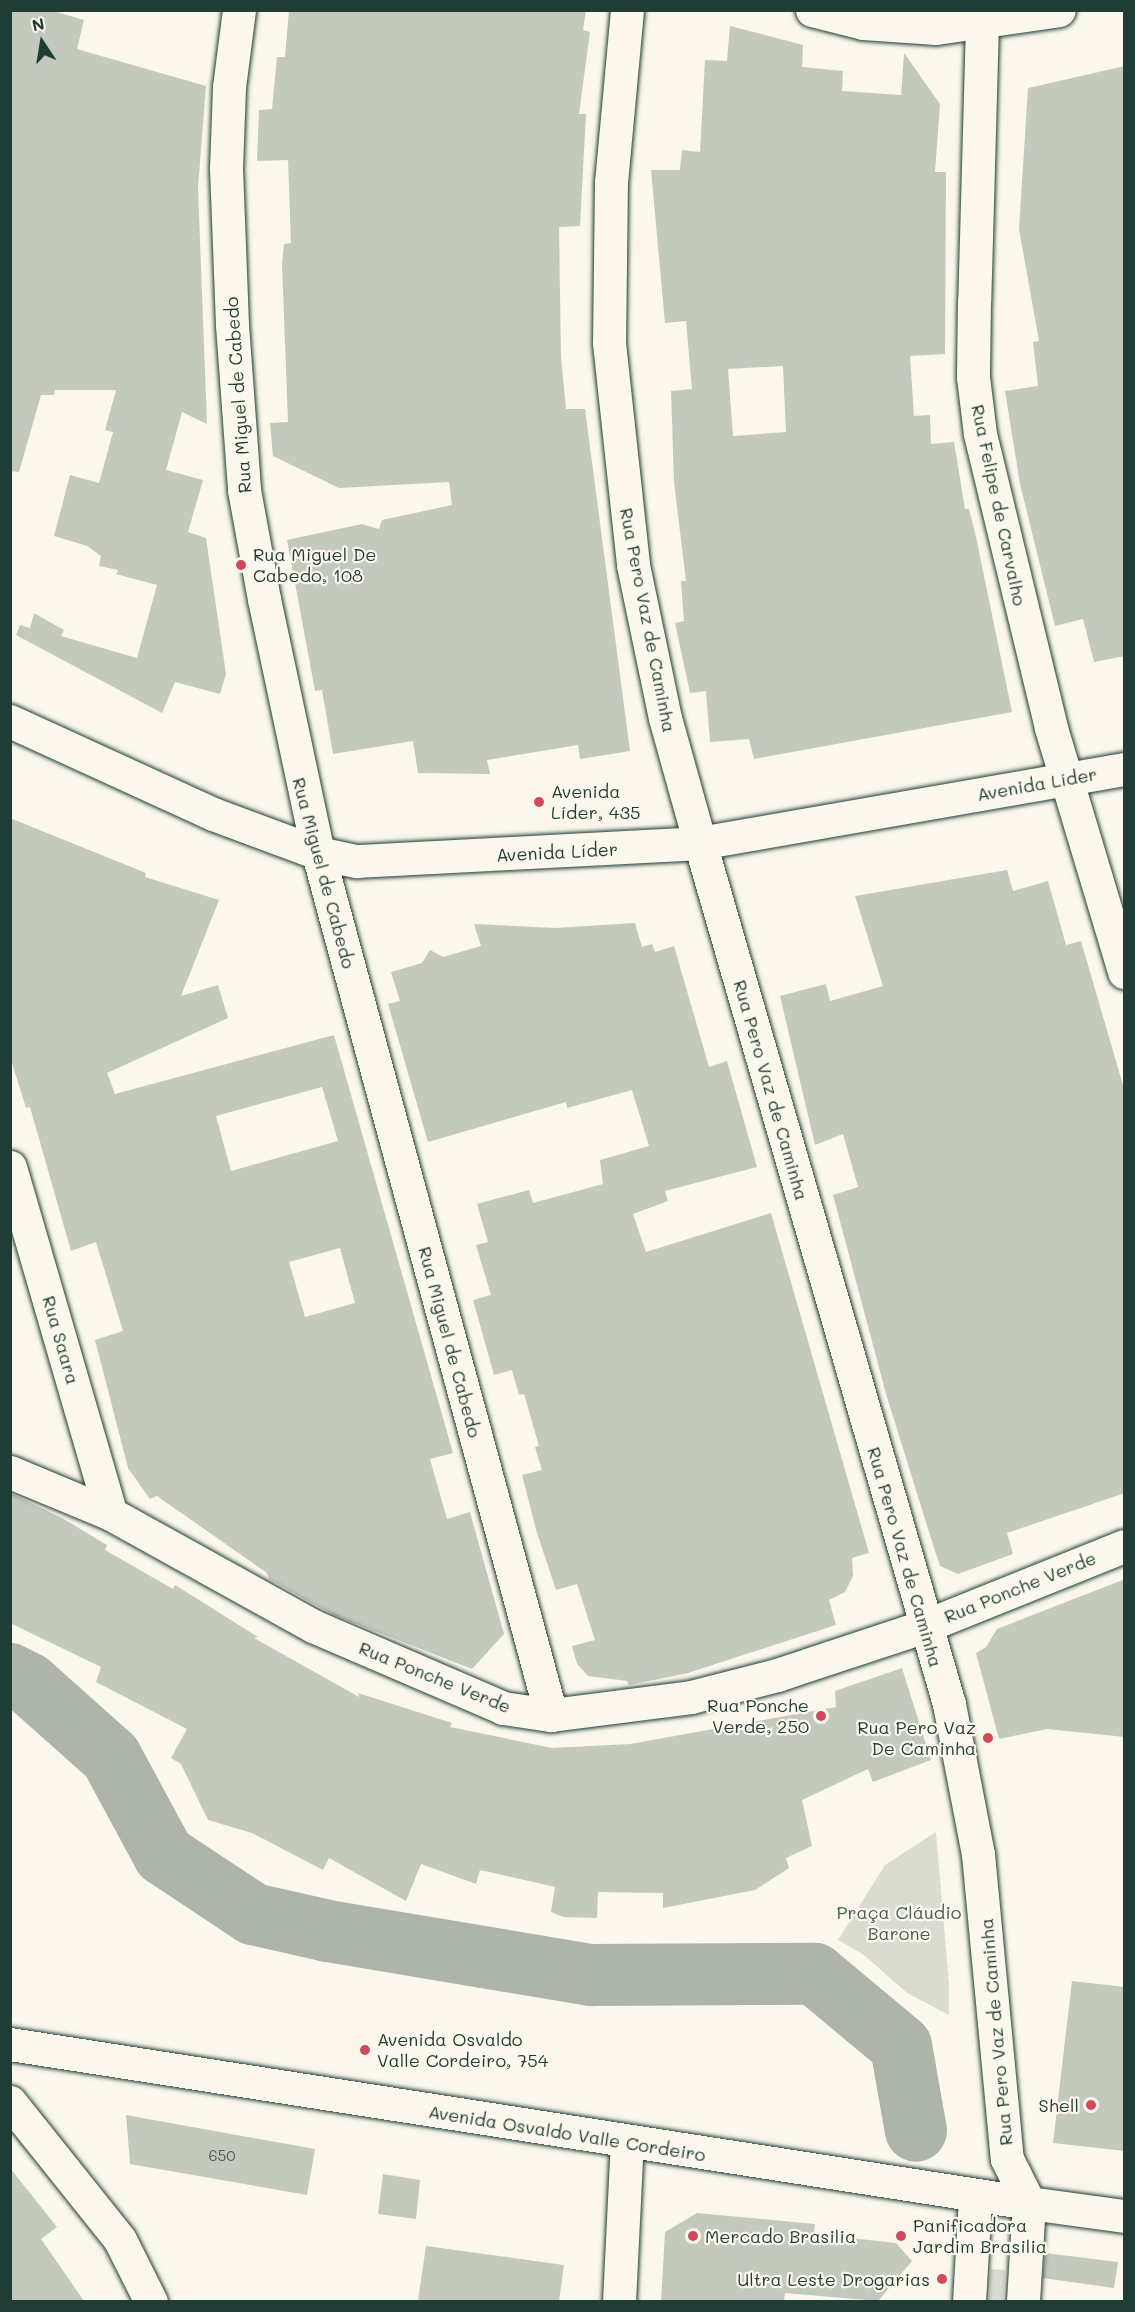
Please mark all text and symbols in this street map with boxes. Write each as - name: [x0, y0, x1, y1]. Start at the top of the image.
- north arrow: [12, 12, 72, 72]
- text: N: [30, 12, 46, 35]
- street label: Rua Miguel de Cabedo: [220, 296, 256, 494]
- street label: Rua Felipe de Carvalho: [967, 402, 1031, 608]
- street label: Rua Pero Vaz de Caminha: [616, 506, 680, 734]
- place label: Rua Miguel De Cabedo, 108: [253, 544, 376, 586]
- marker: Rua Miguel De Cabedo, 108: [234, 558, 248, 572]
- street label: Avenida Líder: [975, 763, 1099, 805]
- street label: Rua Miguel de Cabedo: [288, 775, 360, 971]
- place label: Avenida Líder, 435: [551, 781, 640, 824]
- marker: Avenida Líder, 435: [532, 795, 546, 809]
- street label: Avenida Líder: [496, 838, 618, 866]
- street label: Rua Pero Vaz de Caminha: [729, 977, 813, 1203]
- street label: Rua Miguel de Cabedo: [414, 1244, 486, 1440]
- street label: Rua Saara: [38, 1293, 84, 1387]
- street label: Rua Pero Vaz de Caminha: [863, 1444, 947, 1670]
- street label: Rua Ponche Verde: [941, 1547, 1099, 1627]
- street label: Rua Ponche Verde: [356, 1637, 514, 1717]
- place label: Rua Ponche Verde, 250: [707, 1695, 809, 1738]
- marker: Rua Ponche Verde, 250: [814, 1709, 828, 1723]
- place label: Rua Pero Vaz De Caminha: [857, 1717, 976, 1760]
- marker: Rua Pero Vaz De Caminha: [981, 1731, 995, 1745]
- park label: Praça Cláudio Barone: [837, 1902, 961, 1944]
- street label: Rua Pero Vaz de Caminha: [975, 1917, 1017, 2147]
- place label: Avenida Osvaldo Valle Cordeiro, 754: [377, 2029, 548, 2072]
- marker: Avenida Osvaldo Valle Cordeiro, 754: [358, 2043, 372, 2057]
- place label: Shell: [1039, 2094, 1079, 2116]
- marker: Shell: [1084, 2098, 1098, 2112]
- street label: Avenida Osvaldo Valle Cordeiro: [427, 2100, 707, 2166]
- house number: 650: [208, 2147, 236, 2165]
- place label: Panificadora Jardim Brasilia: [913, 2215, 1047, 2258]
- place label: Mercado Brasilia: [705, 2225, 856, 2247]
- marker: Mercado Brasilia: [686, 2229, 700, 2243]
- marker: Panificadora Jardim Brasilia: [894, 2229, 908, 2243]
- place label: Ultra Leste Drogarias: [737, 2268, 930, 2290]
- marker: Ultra Leste Drogarias: [935, 2272, 949, 2286]

